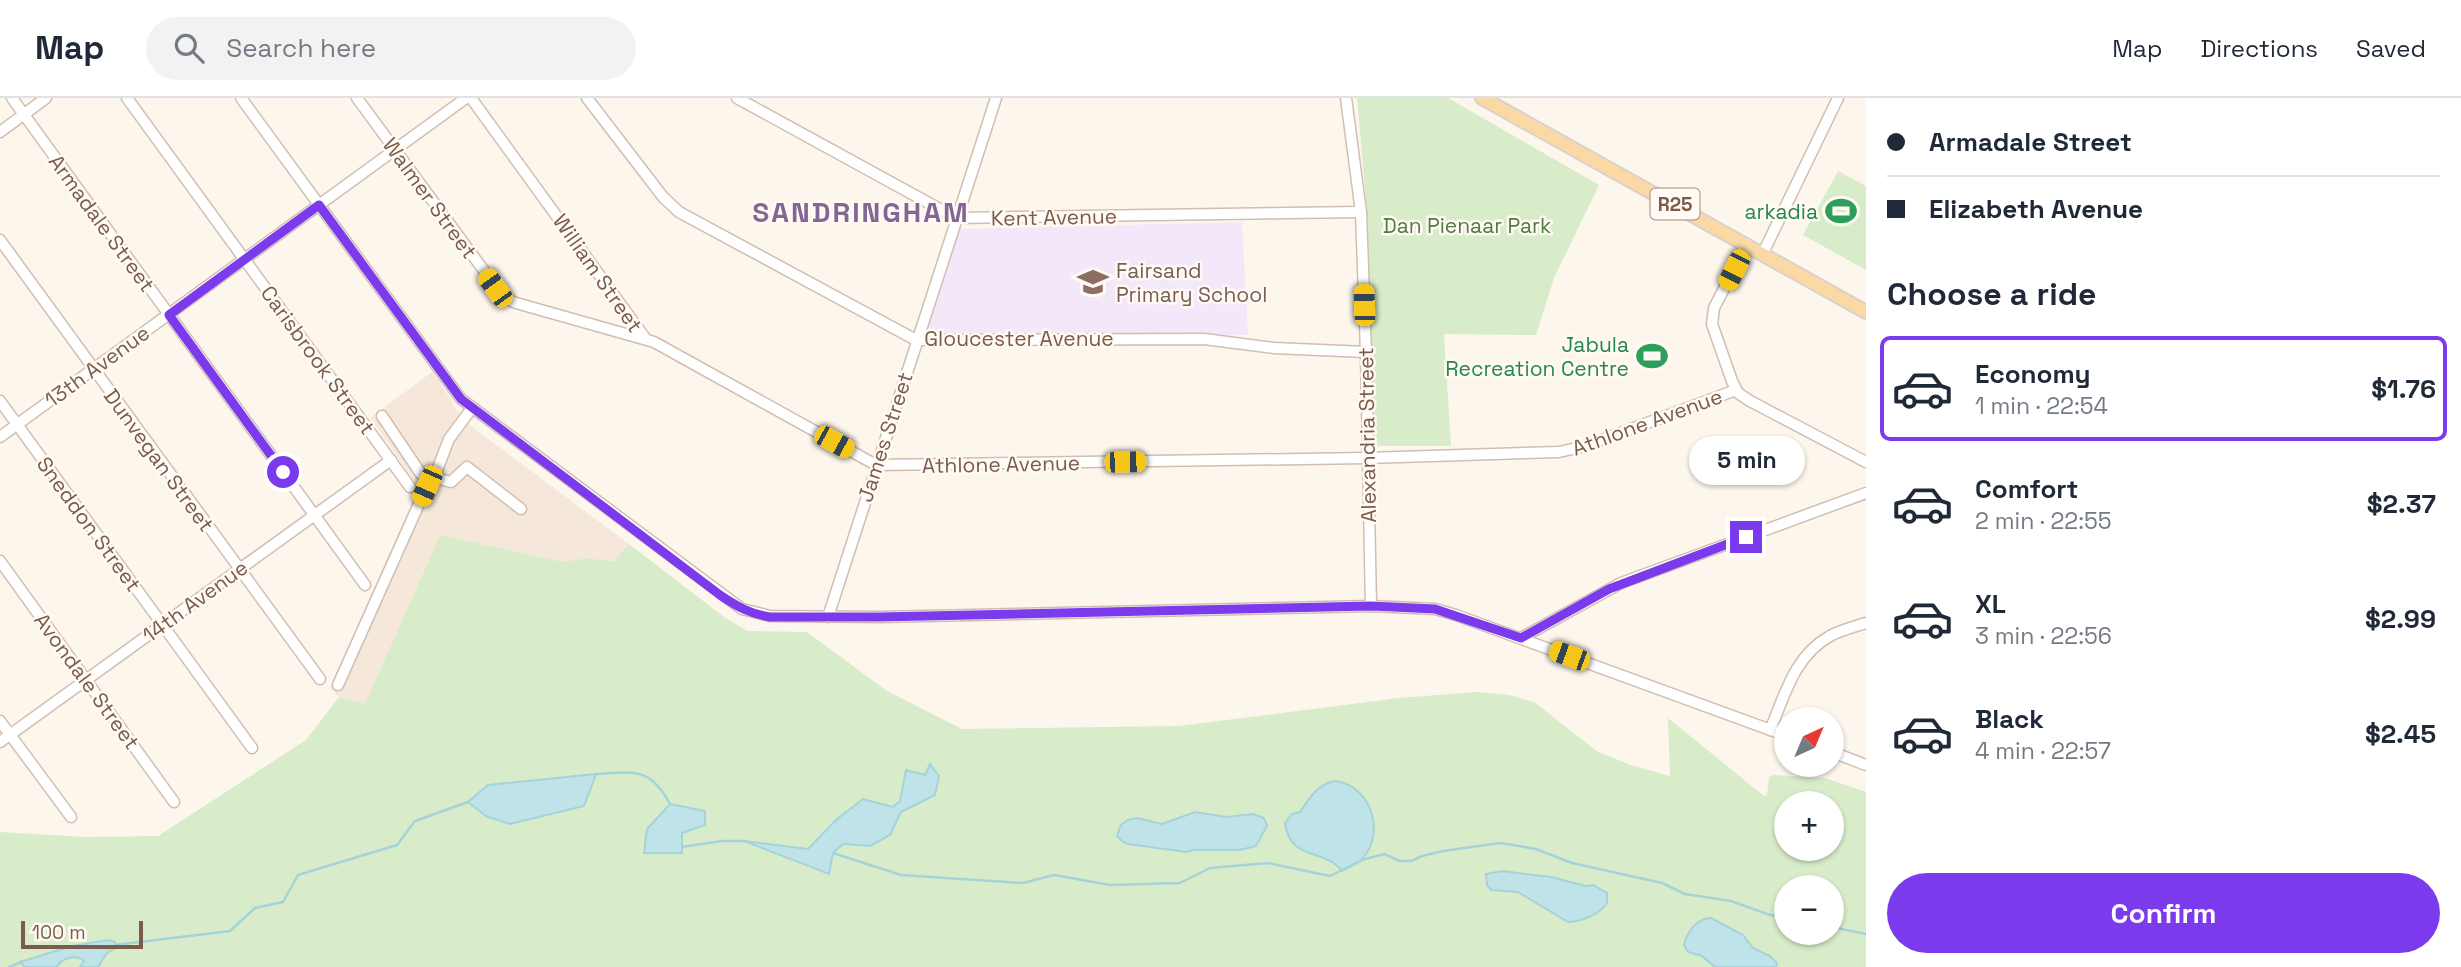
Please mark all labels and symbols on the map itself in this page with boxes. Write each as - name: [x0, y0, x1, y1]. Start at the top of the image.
- street label: Walmer Street: [377, 132, 483, 264]
- street label: Armadale Street: [43, 149, 161, 297]
- road number: R25: [1650, 188, 1700, 220]
- district label: SANDRINGHAM: [752, 194, 970, 230]
- sports icon: arkadia: [1824, 194, 1858, 228]
- place label: arkadia: [1744, 198, 1818, 225]
- street label: Kent Avenue: [991, 202, 1117, 232]
- street label: William Street: [547, 208, 649, 338]
- park label: Dan Pienaar Park: [1383, 212, 1551, 239]
- car: [1716, 247, 1753, 293]
- place label: Fairsand Primary School: [1116, 257, 1267, 308]
- car: [475, 265, 516, 311]
- school or university icon: Fairsand Primary School: [1076, 265, 1110, 299]
- street label: Carisbrook Street: [255, 280, 381, 440]
- car: [1353, 284, 1376, 326]
- street label: 13th Avenue: [39, 319, 155, 413]
- street label: Gloucester Avenue: [924, 325, 1114, 352]
- place label: Jabula Recreation Centre: [1445, 331, 1629, 382]
- sports icon: Jabula Recreation Centre: [1635, 339, 1669, 373]
- street label: Alexandria Street: [1352, 347, 1382, 523]
- street label: James Street: [851, 369, 919, 505]
- street label: Athlone Avenue: [1568, 382, 1726, 462]
- street label: Dunvegan Street: [98, 383, 220, 537]
- car: [811, 423, 858, 461]
- callout: 5 min: [1688, 436, 1804, 484]
- street label: Athlone Avenue: [922, 449, 1080, 479]
- street label: Sneddon Street: [31, 451, 147, 597]
- car: [1104, 451, 1147, 473]
- route start: [267, 456, 299, 488]
- car: [409, 463, 446, 509]
- route end: [1730, 521, 1762, 553]
- street label: 14th Avenue: [137, 554, 253, 648]
- street label: Avondale Street: [28, 607, 146, 755]
- car: [1546, 639, 1593, 673]
- north arrow: [1774, 707, 1844, 777]
- scale bar: [21, 918, 144, 950]

